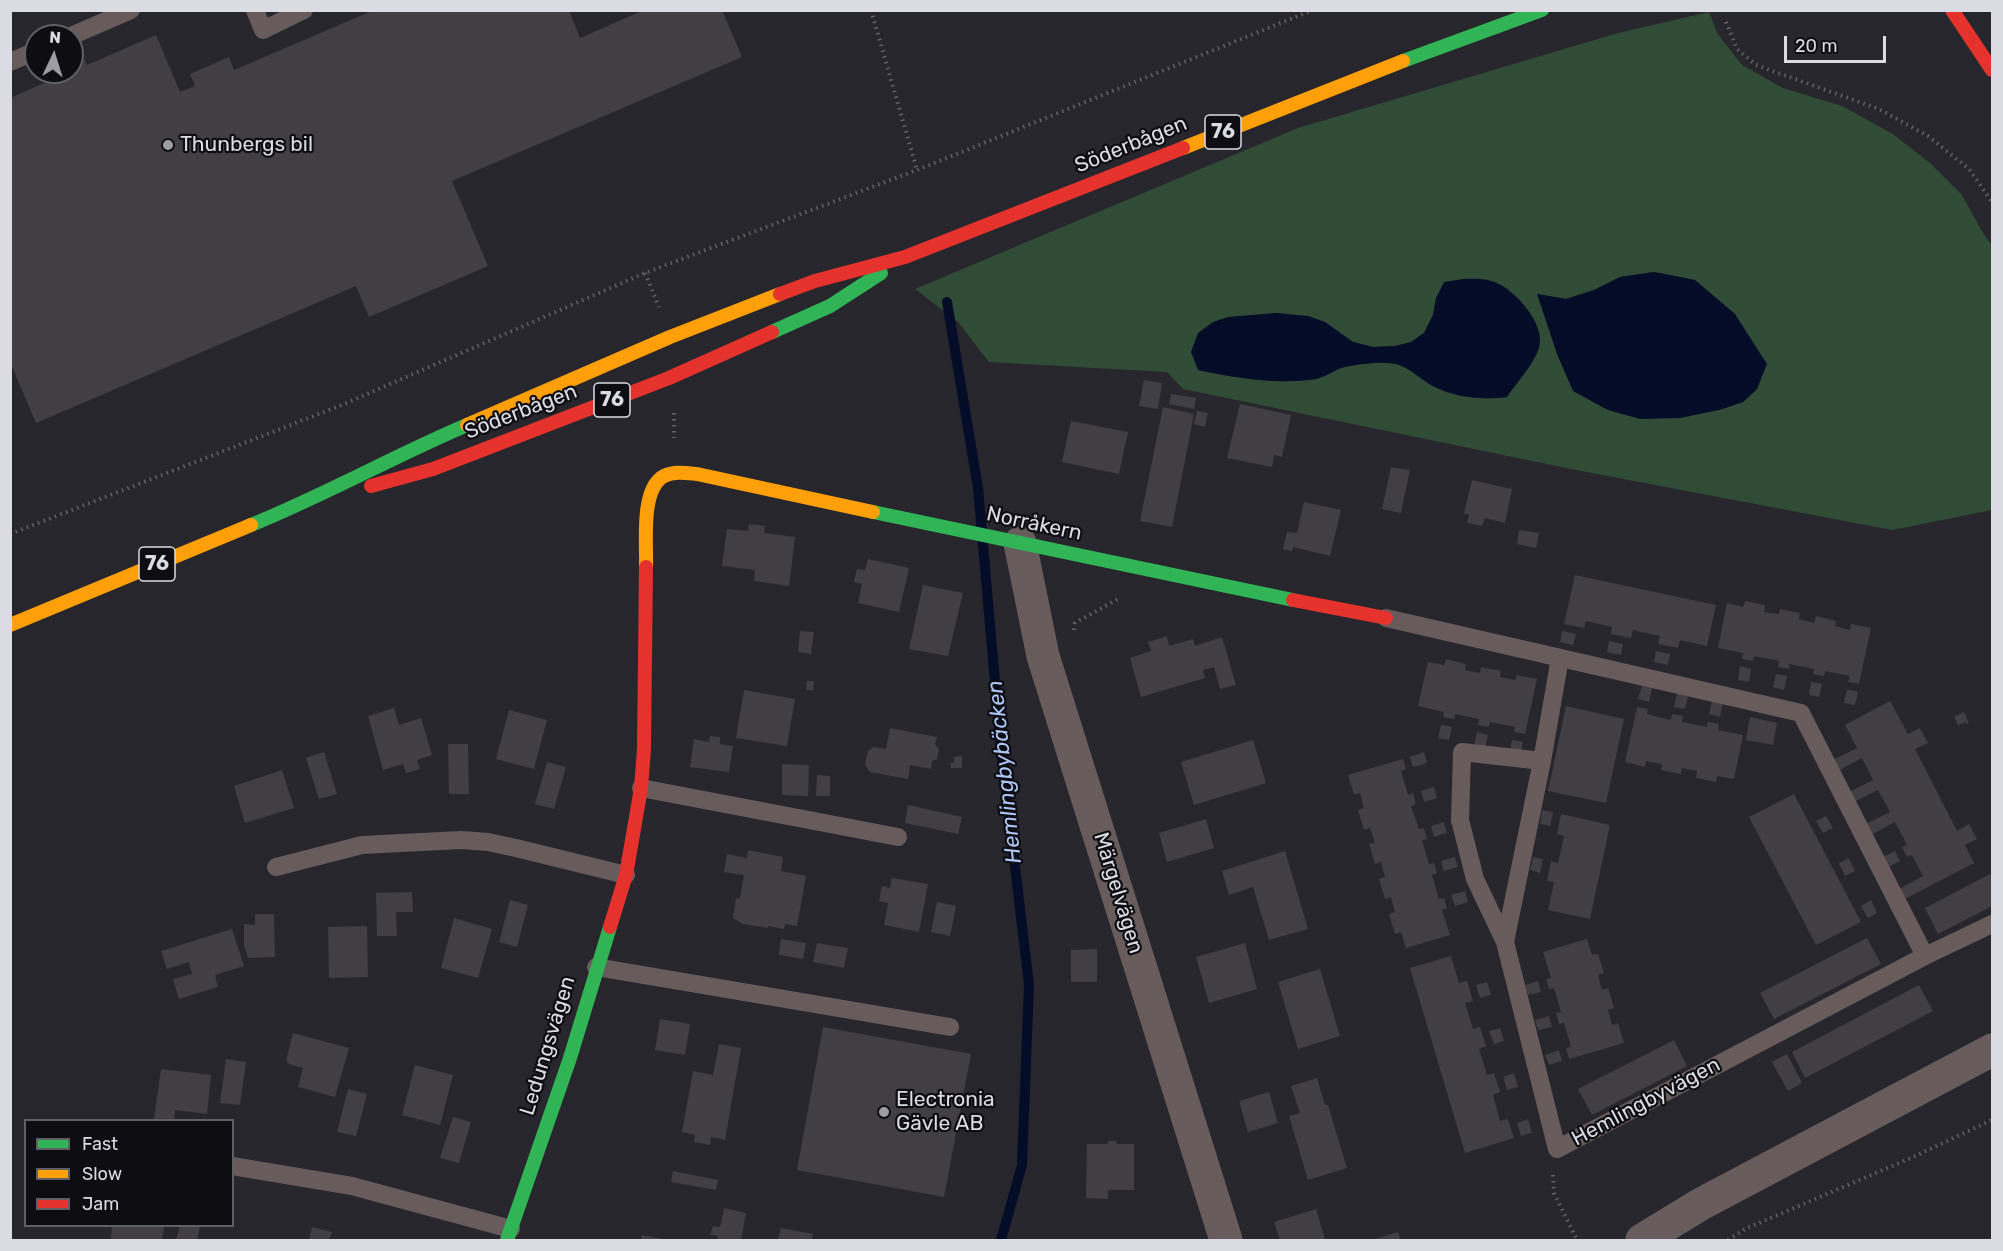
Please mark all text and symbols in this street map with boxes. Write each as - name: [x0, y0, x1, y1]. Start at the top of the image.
- north arrow: [24, 24, 84, 84]
- scale bar: [1787, 24, 1889, 62]
- text: N: [49, 28, 62, 47]
- text: 20 m: [1795, 35, 1837, 57]
- street label: Söderbågen: [1071, 111, 1191, 179]
- road number: 76: [1205, 115, 1241, 149]
- place label: Thunbergs bil: [180, 132, 313, 158]
- marker: Thunbergs bil: [161, 138, 175, 152]
- street label: Söderbågen: [461, 379, 581, 445]
- road number: 76: [594, 383, 630, 417]
- street label: Norråkern: [984, 502, 1084, 546]
- road number: 76: [139, 547, 175, 581]
- water label: Hemlingbybäcken: [982, 679, 1028, 865]
- street label: Märgelvägen: [1088, 829, 1148, 957]
- street label: Ledungsvägen: [515, 973, 581, 1119]
- street label: Hemlingbyvägen: [1568, 1052, 1724, 1152]
- place label: Electronia Gävle AB: [896, 1087, 995, 1137]
- marker: Electronia Gävle AB: [877, 1105, 891, 1119]
- legend: [24, 1119, 234, 1227]
- text: Fast: [82, 1133, 118, 1155]
- text: Slow: [82, 1163, 122, 1185]
- text: Jam: [82, 1193, 119, 1215]

